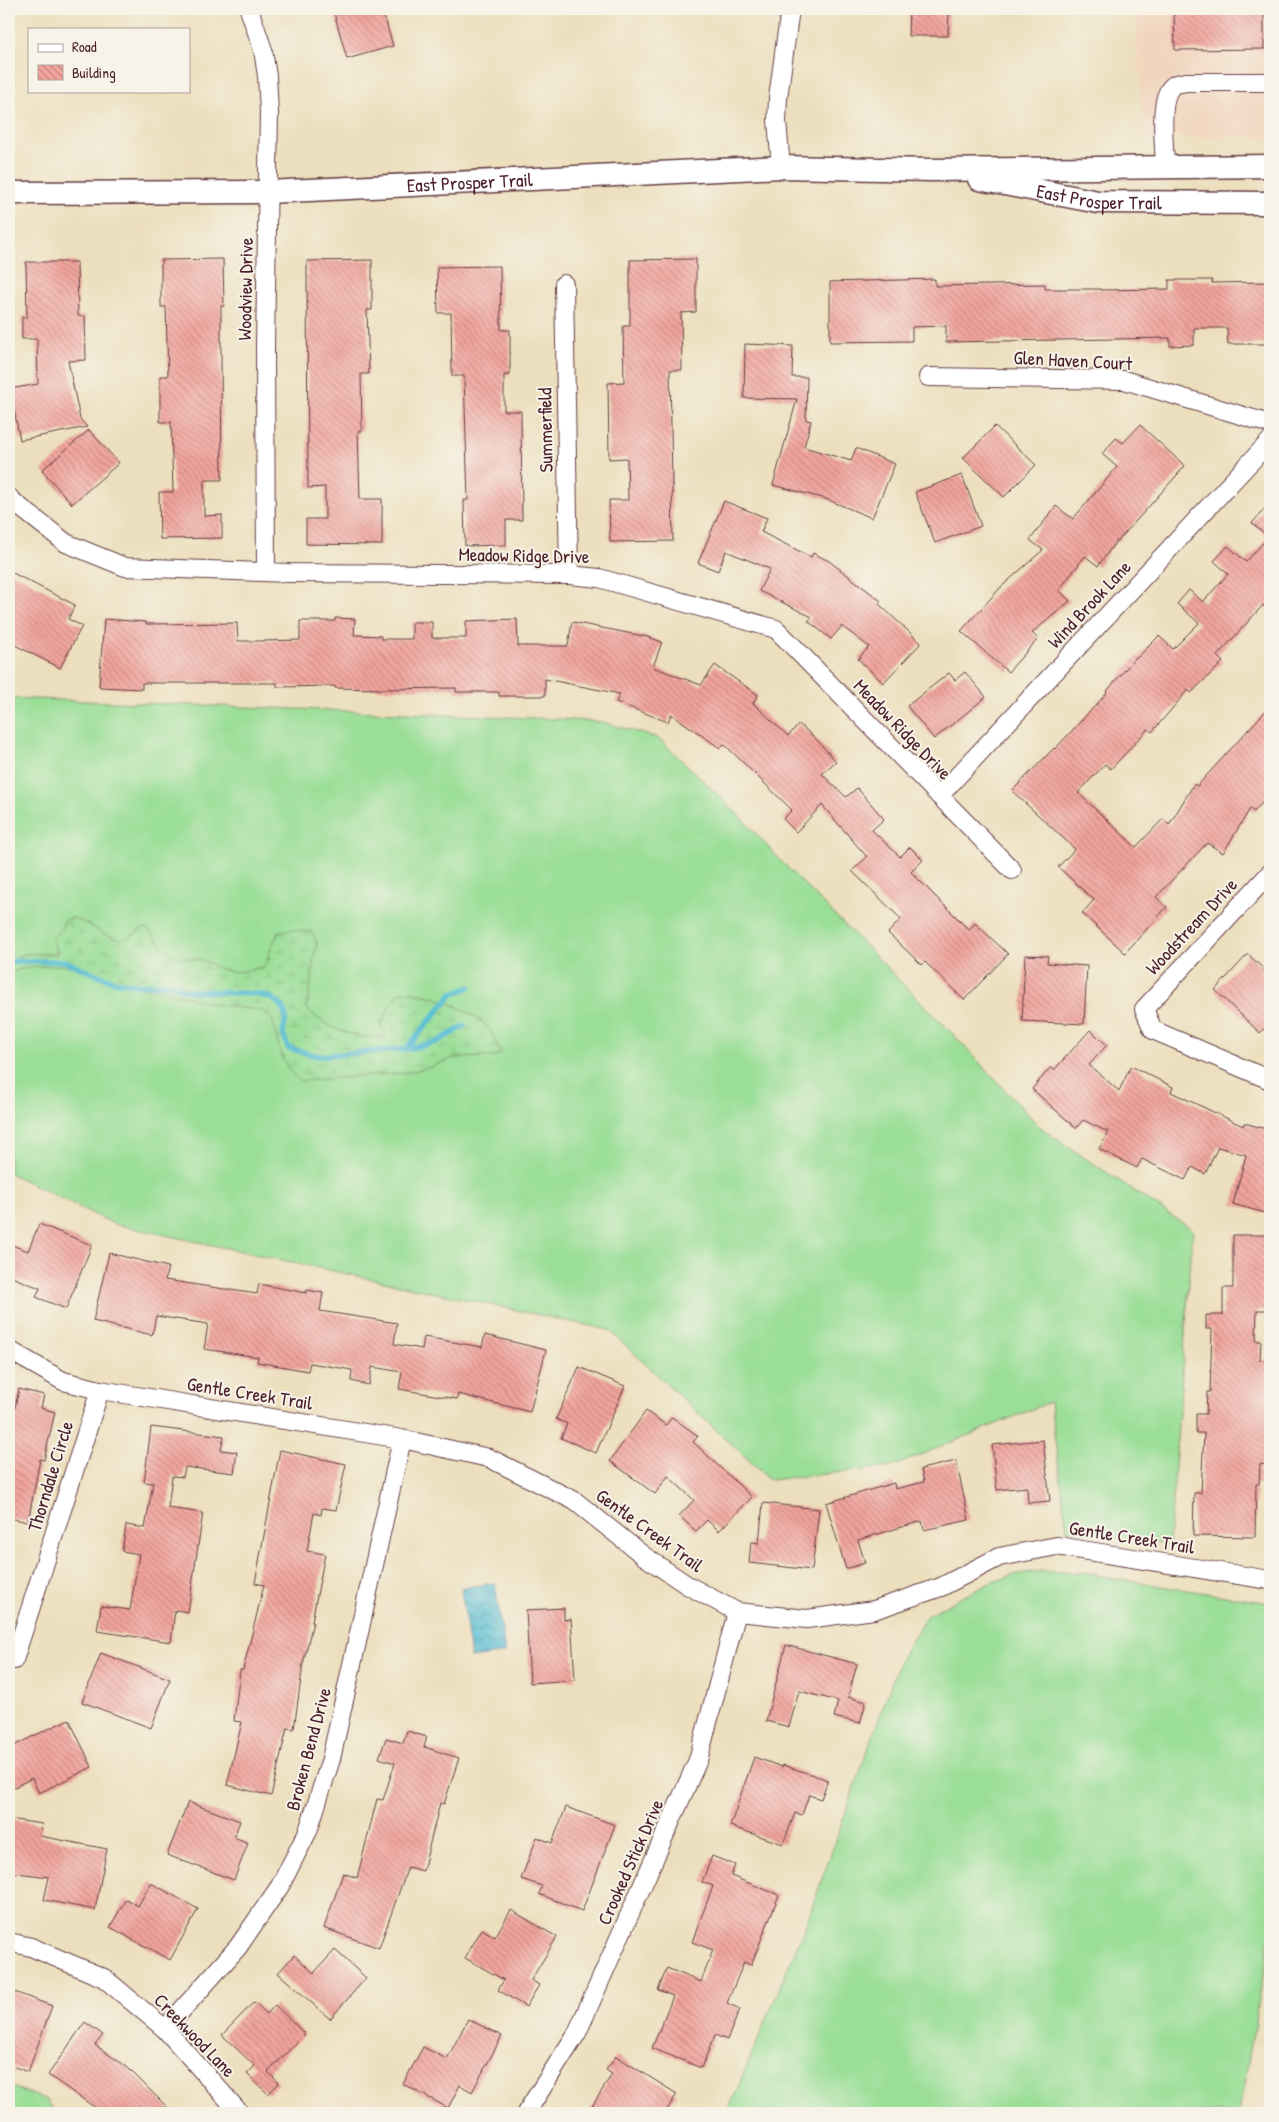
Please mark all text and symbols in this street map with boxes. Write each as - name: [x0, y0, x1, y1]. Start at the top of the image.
- legend: [28, 28, 190, 92]
- text: Road: [72, 36, 97, 57]
- text: Building: [72, 62, 116, 83]
- street label: East Prosper Trail: [406, 166, 534, 198]
- street label: East Prosper Trail: [1034, 177, 1163, 215]
- street label: Woodview Drive: [231, 237, 259, 341]
- street label: Glen Haven Court: [1013, 344, 1133, 376]
- street label: Summerfield: [531, 387, 559, 473]
- street label: Meadow Ridge Drive: [458, 541, 590, 569]
- street label: Wind Brook Lane: [1041, 554, 1137, 654]
- street label: Meadow Ridge Drive: [848, 673, 958, 785]
- street label: Woodstream Drive: [1139, 872, 1243, 980]
- street label: Gentle Creek Trail: [185, 1370, 316, 1416]
- street label: Thorndale Circle: [21, 1417, 79, 1534]
- street label: Gentle Creek Trail: [591, 1482, 710, 1578]
- street label: Gentle Creek Trail: [1067, 1514, 1198, 1560]
- street label: Broken Bend Drive: [279, 1684, 337, 1813]
- street label: Crooked Stick Drive: [591, 1795, 670, 1929]
- street label: Creekwood Lane: [148, 1987, 242, 2083]

